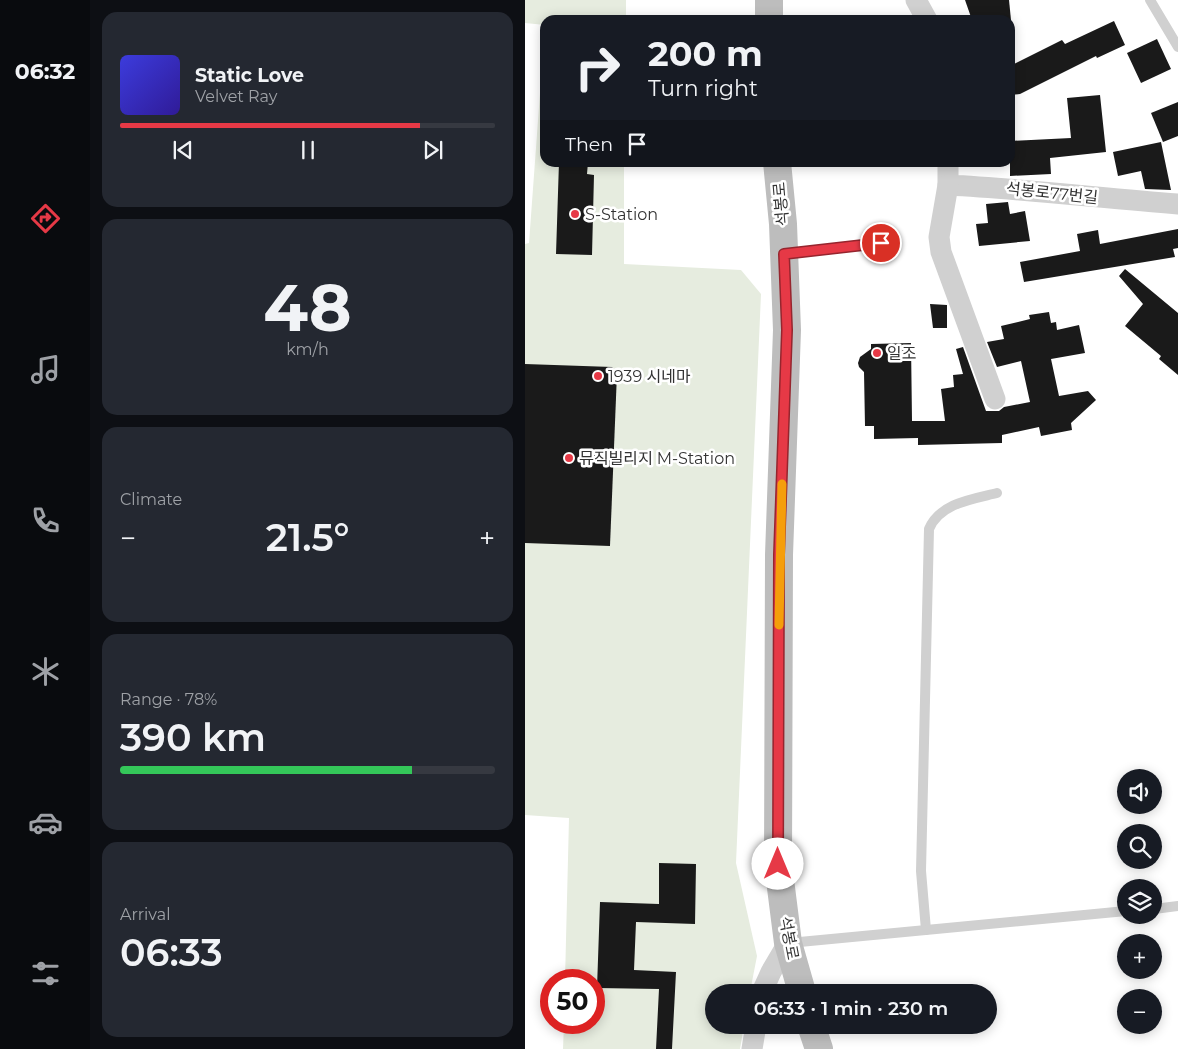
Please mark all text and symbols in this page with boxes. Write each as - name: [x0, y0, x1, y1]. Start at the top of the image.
- text: 200 m: [648, 32, 763, 75]
- icon: right: [565, 35, 630, 100]
- text: 06:32: [15, 58, 75, 85]
- text: Static Love: [195, 64, 304, 87]
- text: Turn right: [648, 75, 758, 102]
- text: Velvet Ray: [195, 87, 277, 106]
- icon: arrive: [623, 130, 651, 158]
- text: Then: [565, 133, 613, 156]
- icon: previous: [169, 136, 197, 164]
- icon: pause: [294, 136, 322, 164]
- icon: next: [419, 136, 447, 164]
- street label: 석봉로77번길: [1005, 179, 1099, 207]
- street label: 석봉로: [770, 181, 792, 227]
- icon: directions: [28, 201, 63, 236]
- place label: S-Station: [585, 205, 658, 224]
- marker: S-Station: [569, 208, 581, 220]
- pin: [860, 222, 902, 264]
- icon: arrive: [867, 229, 895, 257]
- text: 48: [263, 268, 352, 347]
- text: km/h: [286, 340, 329, 359]
- place label: 일조: [887, 344, 916, 363]
- marker: 일조: [871, 347, 883, 359]
- icon: music: [28, 352, 63, 387]
- place label: 1939 시네마: [608, 367, 691, 386]
- marker: 1939 시네마: [592, 370, 604, 382]
- place label: 뮤직빌리지 M-Station: [579, 449, 735, 468]
- marker: 뮤직빌리지 M-Station: [563, 452, 575, 464]
- text: Climate: [120, 490, 182, 509]
- icon: phone: [28, 503, 63, 538]
- text: 21.5°: [266, 514, 349, 561]
- text: −: [120, 521, 136, 555]
- text: +: [479, 521, 495, 555]
- icon: climate: [28, 654, 63, 689]
- text: Range · 78%: [120, 690, 217, 709]
- text: 390 km: [120, 714, 266, 761]
- map controls: [1117, 769, 1162, 1034]
- button: sound: [1117, 769, 1162, 814]
- icon: car: [28, 805, 63, 840]
- button: search: [1117, 824, 1162, 869]
- position arrow: [751, 837, 803, 889]
- button: layers: [1117, 879, 1162, 924]
- text: Arrival: [120, 905, 170, 924]
- street label: 석봉로: [775, 915, 803, 962]
- text: 06:33: [120, 929, 223, 976]
- button: +: [1117, 934, 1162, 979]
- icon: filters: [28, 956, 63, 991]
- speed limit sign: 50: [540, 969, 605, 1034]
- button: −: [1117, 989, 1162, 1034]
- text: 06:33 · 1 min · 230 m: [754, 997, 948, 1020]

